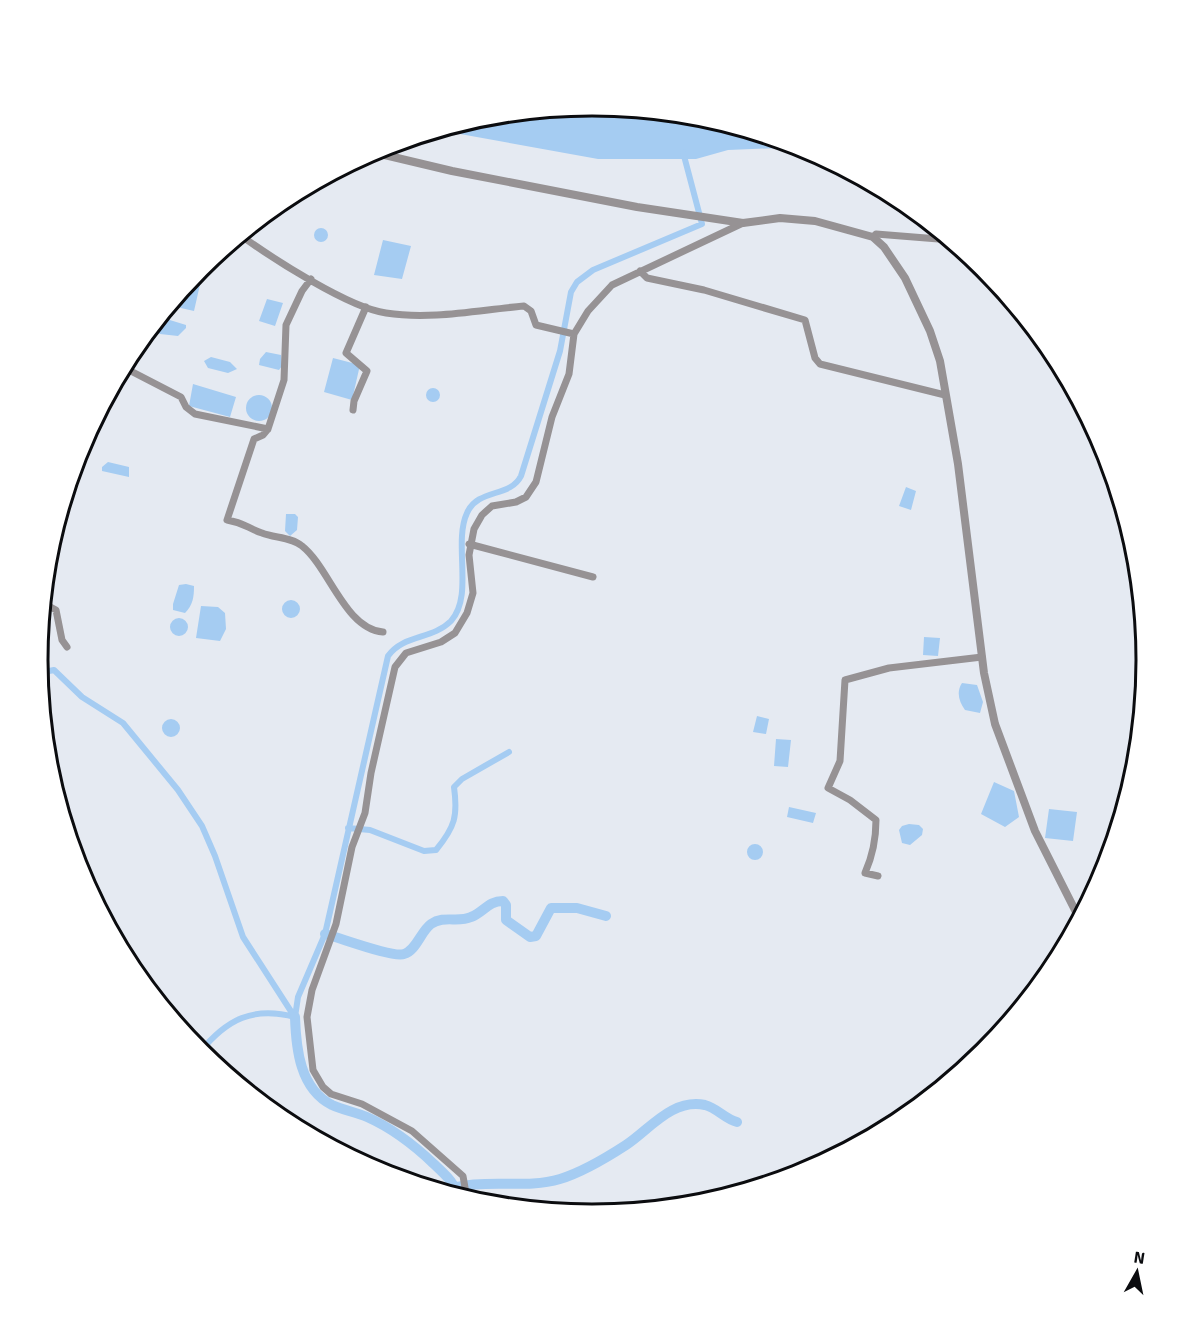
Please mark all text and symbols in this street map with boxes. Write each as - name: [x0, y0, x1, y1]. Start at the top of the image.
- north arrow: [1107, 1242, 1167, 1302]
- text: N: [1132, 1247, 1146, 1269]

